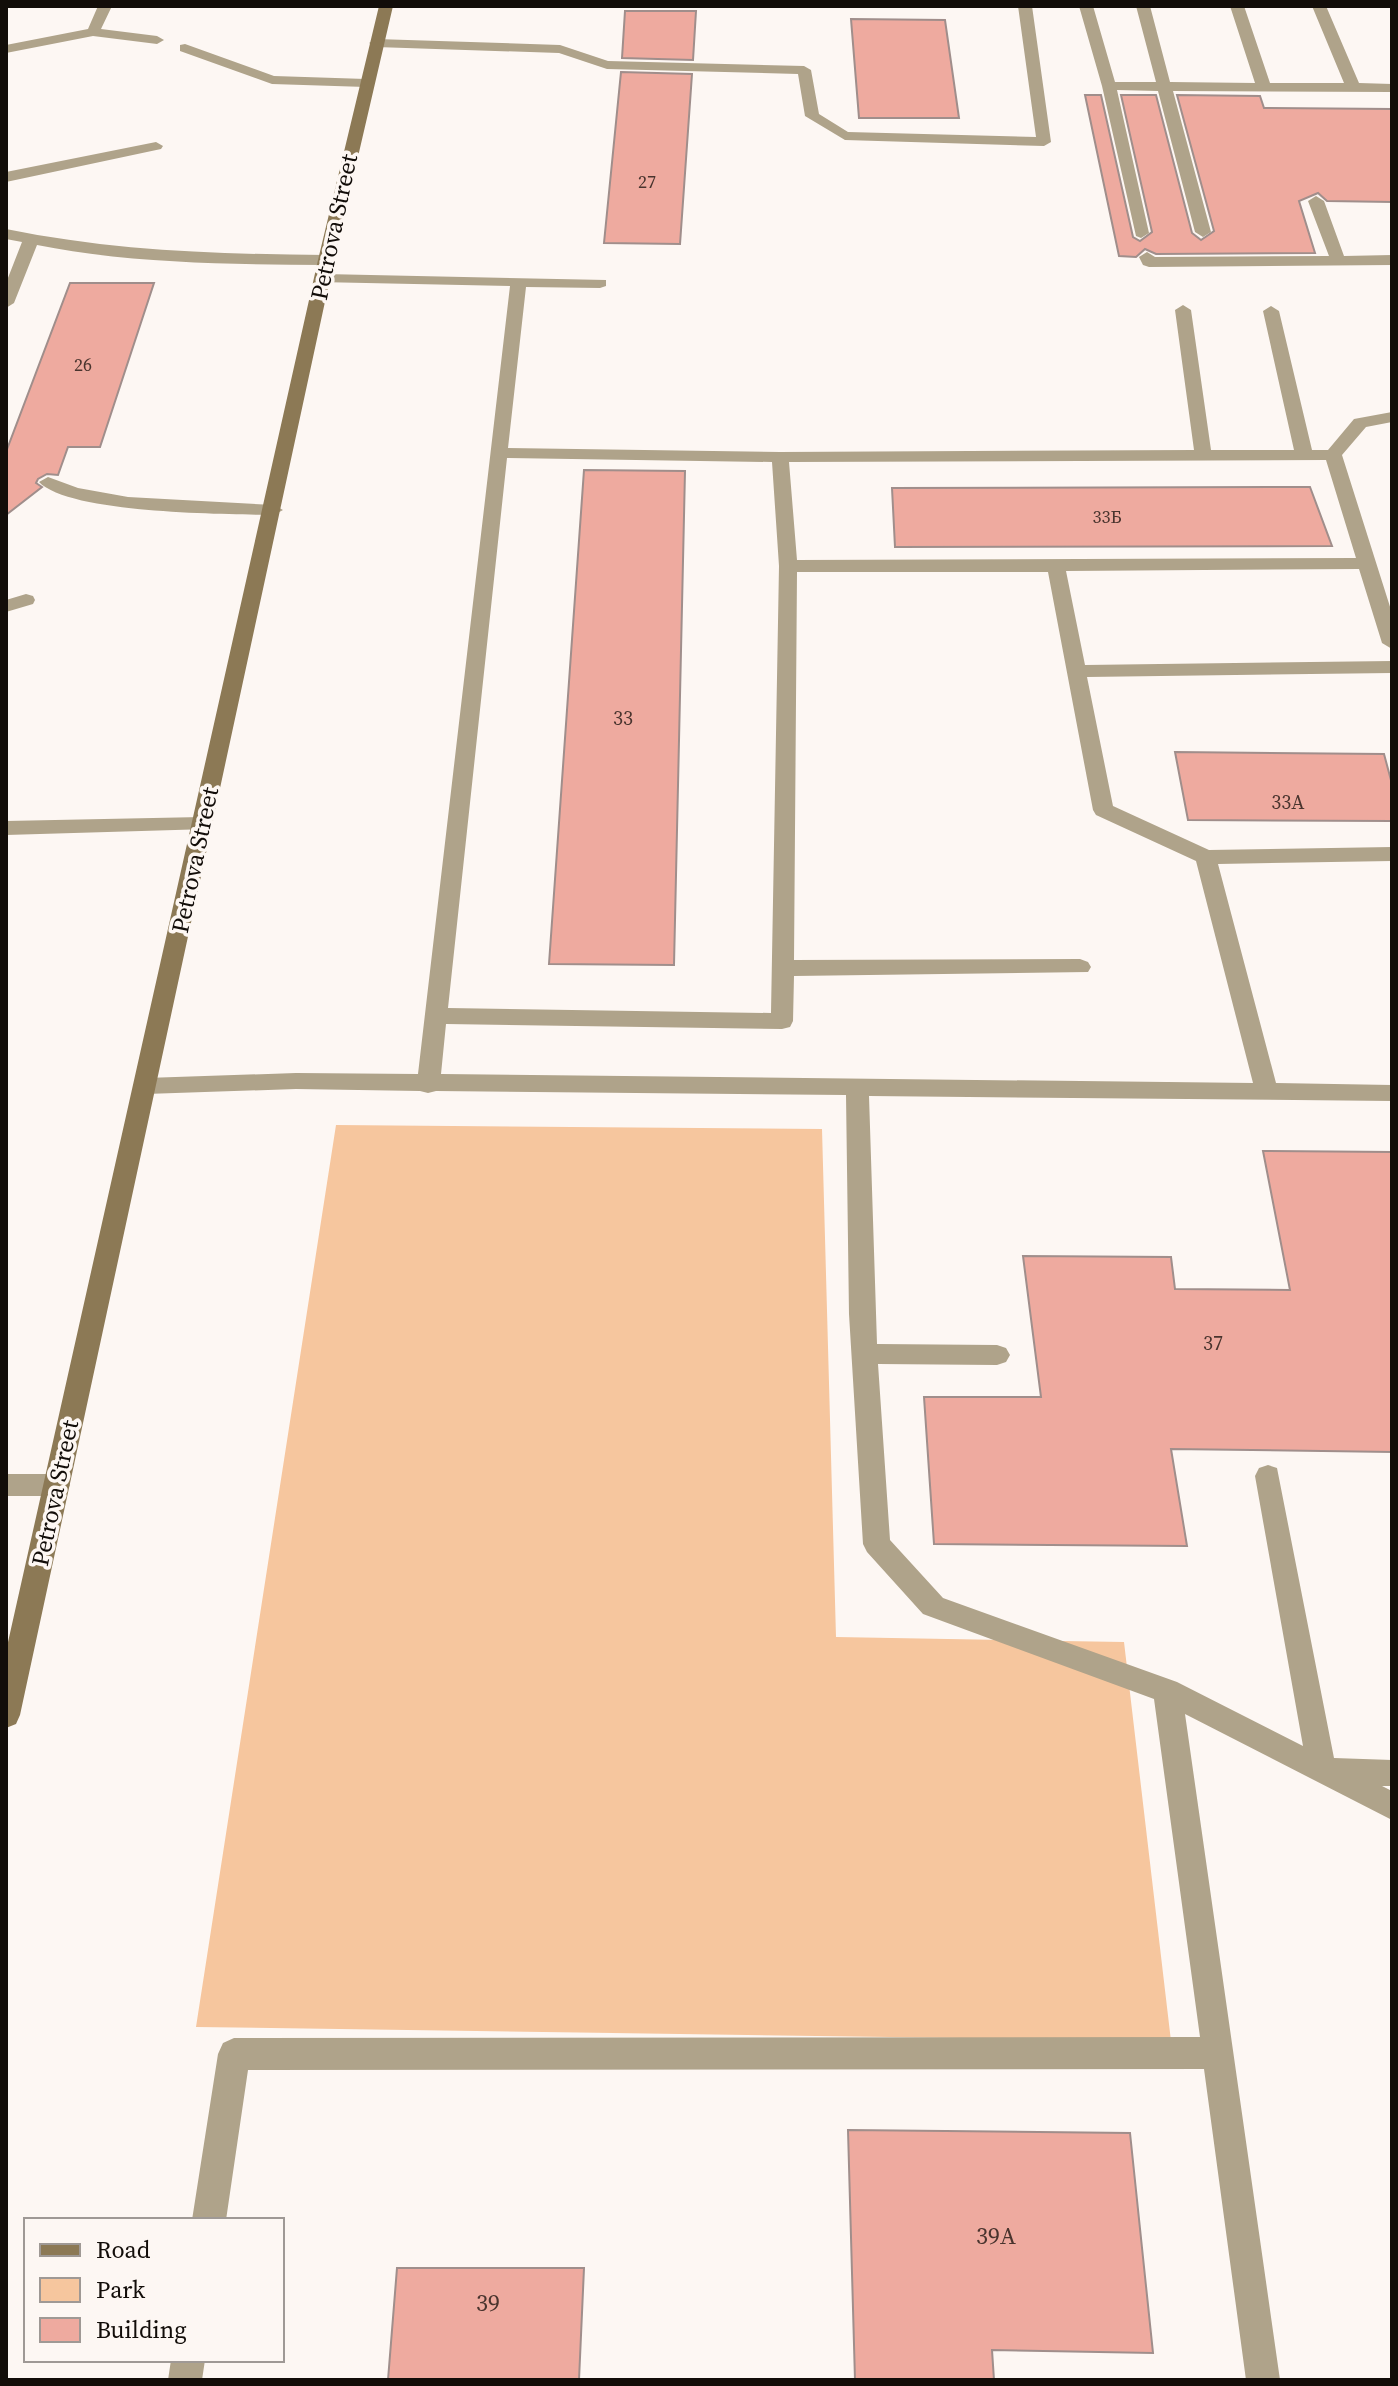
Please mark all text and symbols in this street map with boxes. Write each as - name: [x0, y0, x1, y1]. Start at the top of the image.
- street label: Petrova Street: [302, 151, 365, 303]
- house number: 27: [638, 169, 656, 194]
- house number: 26: [74, 352, 92, 377]
- house number: 33Б: [1092, 504, 1122, 529]
- house number: 33: [613, 704, 633, 732]
- street label: Petrova Street: [163, 784, 226, 936]
- house number: 33А: [1271, 788, 1305, 816]
- house number: 37: [1203, 1329, 1223, 1357]
- street label: Petrova Street: [23, 1417, 86, 1569]
- legend: [24, 2218, 284, 2362]
- house number: 39А: [976, 2219, 1016, 2252]
- text: Road: [96, 2233, 151, 2266]
- text: Park: [96, 2273, 146, 2306]
- house number: 39: [476, 2286, 500, 2319]
- text: Building: [96, 2313, 187, 2346]

